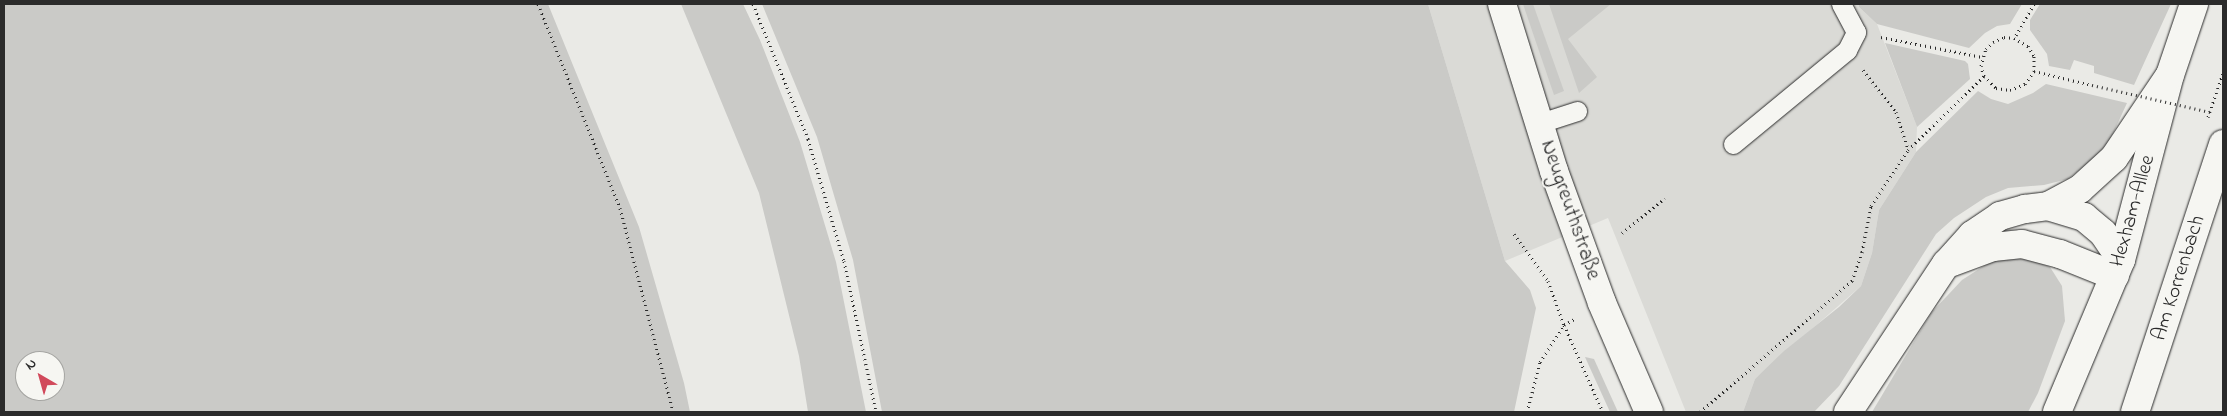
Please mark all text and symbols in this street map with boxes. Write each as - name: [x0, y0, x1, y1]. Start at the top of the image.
- street label: Neugreuthstraße: [1534, 137, 1606, 283]
- street label: Hexham-Allee: [2105, 152, 2161, 270]
- street label: Am Korrenbach: [2147, 212, 2211, 344]
- north arrow: [15, 351, 65, 401]
- text: N: [21, 353, 41, 376]

